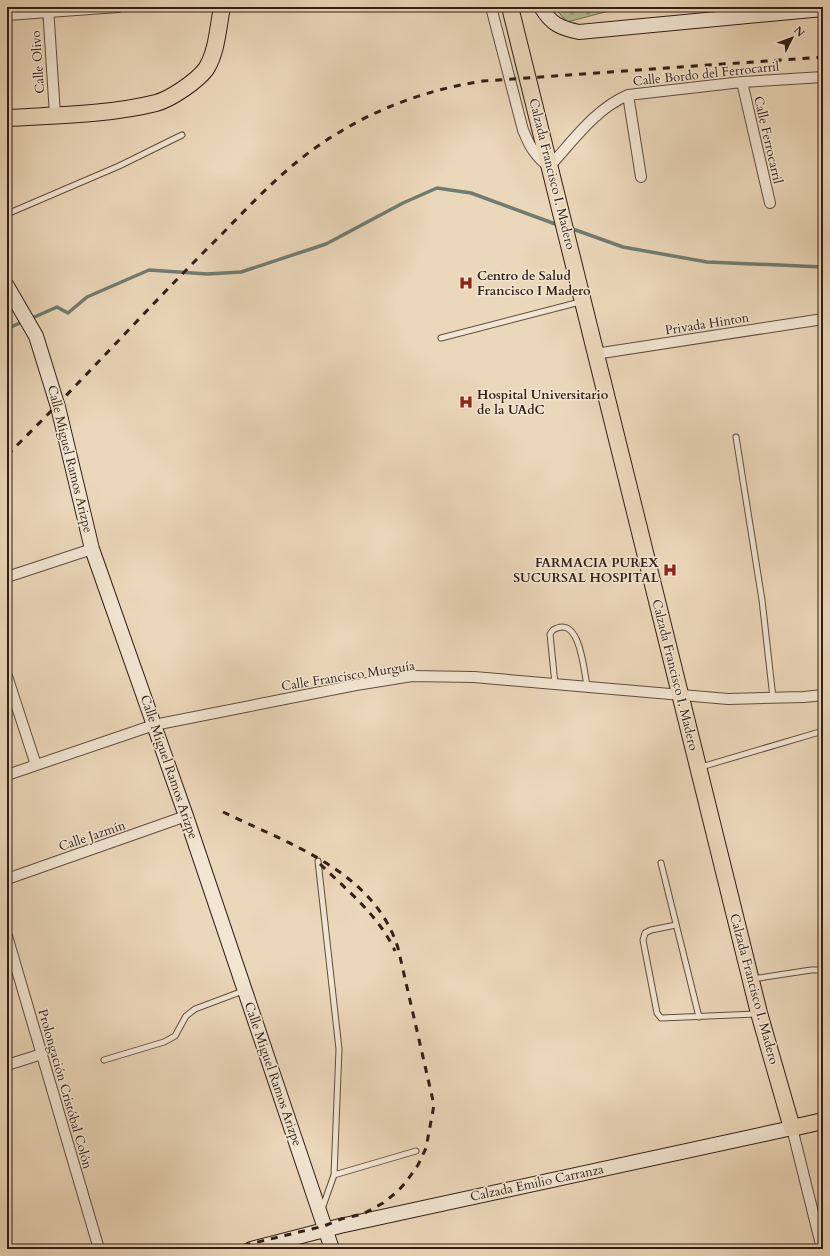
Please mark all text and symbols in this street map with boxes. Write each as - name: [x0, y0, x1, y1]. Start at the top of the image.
- north arrow: [772, 18, 812, 58]
- text: N: [790, 23, 808, 41]
- street label: Calle Olivo: [27, 30, 49, 94]
- street label: Calle Bordo del Ferrocarril: [632, 57, 781, 91]
- street label: Calle Ferrocarril: [749, 94, 787, 186]
- street label: Calzada Francisco I. Madero: [524, 96, 580, 252]
- place label: Centro de Salud Francisco I Madero: [477, 267, 591, 300]
- hospital icon: Centro de Salud Francisco I Madero: [458, 275, 474, 291]
- street label: Privada Hinton: [664, 308, 751, 340]
- street label: Calle Miguel Ramos Arizpe: [43, 383, 97, 535]
- place label: Hospital Universitario de la UAdC: [477, 386, 609, 419]
- hospital icon: Hospital Universitario de la UAdC: [458, 394, 474, 410]
- place label: FARMACIA PUREX SUCURSAL HOSPITAL: [513, 554, 660, 587]
- hospital icon: FARMACIA PUREX SUCURSAL HOSPITAL: [662, 562, 678, 578]
- street label: Calzada Francisco I. Madero: [647, 597, 703, 753]
- street label: Calle Francisco Murguía: [280, 656, 416, 695]
- street label: Calle Miguel Ramos Arizpe: [136, 693, 202, 842]
- street label: Calle Jazmín: [56, 816, 128, 856]
- street label: Calzada Francisco I. Madero: [725, 912, 783, 1066]
- street label: Calle Miguel Ramos Arizpe: [240, 1000, 306, 1149]
- street label: Prolongación Cristóbal Colón: [34, 1007, 97, 1172]
- street label: Calzada Emilio Carranza: [469, 1160, 606, 1206]

